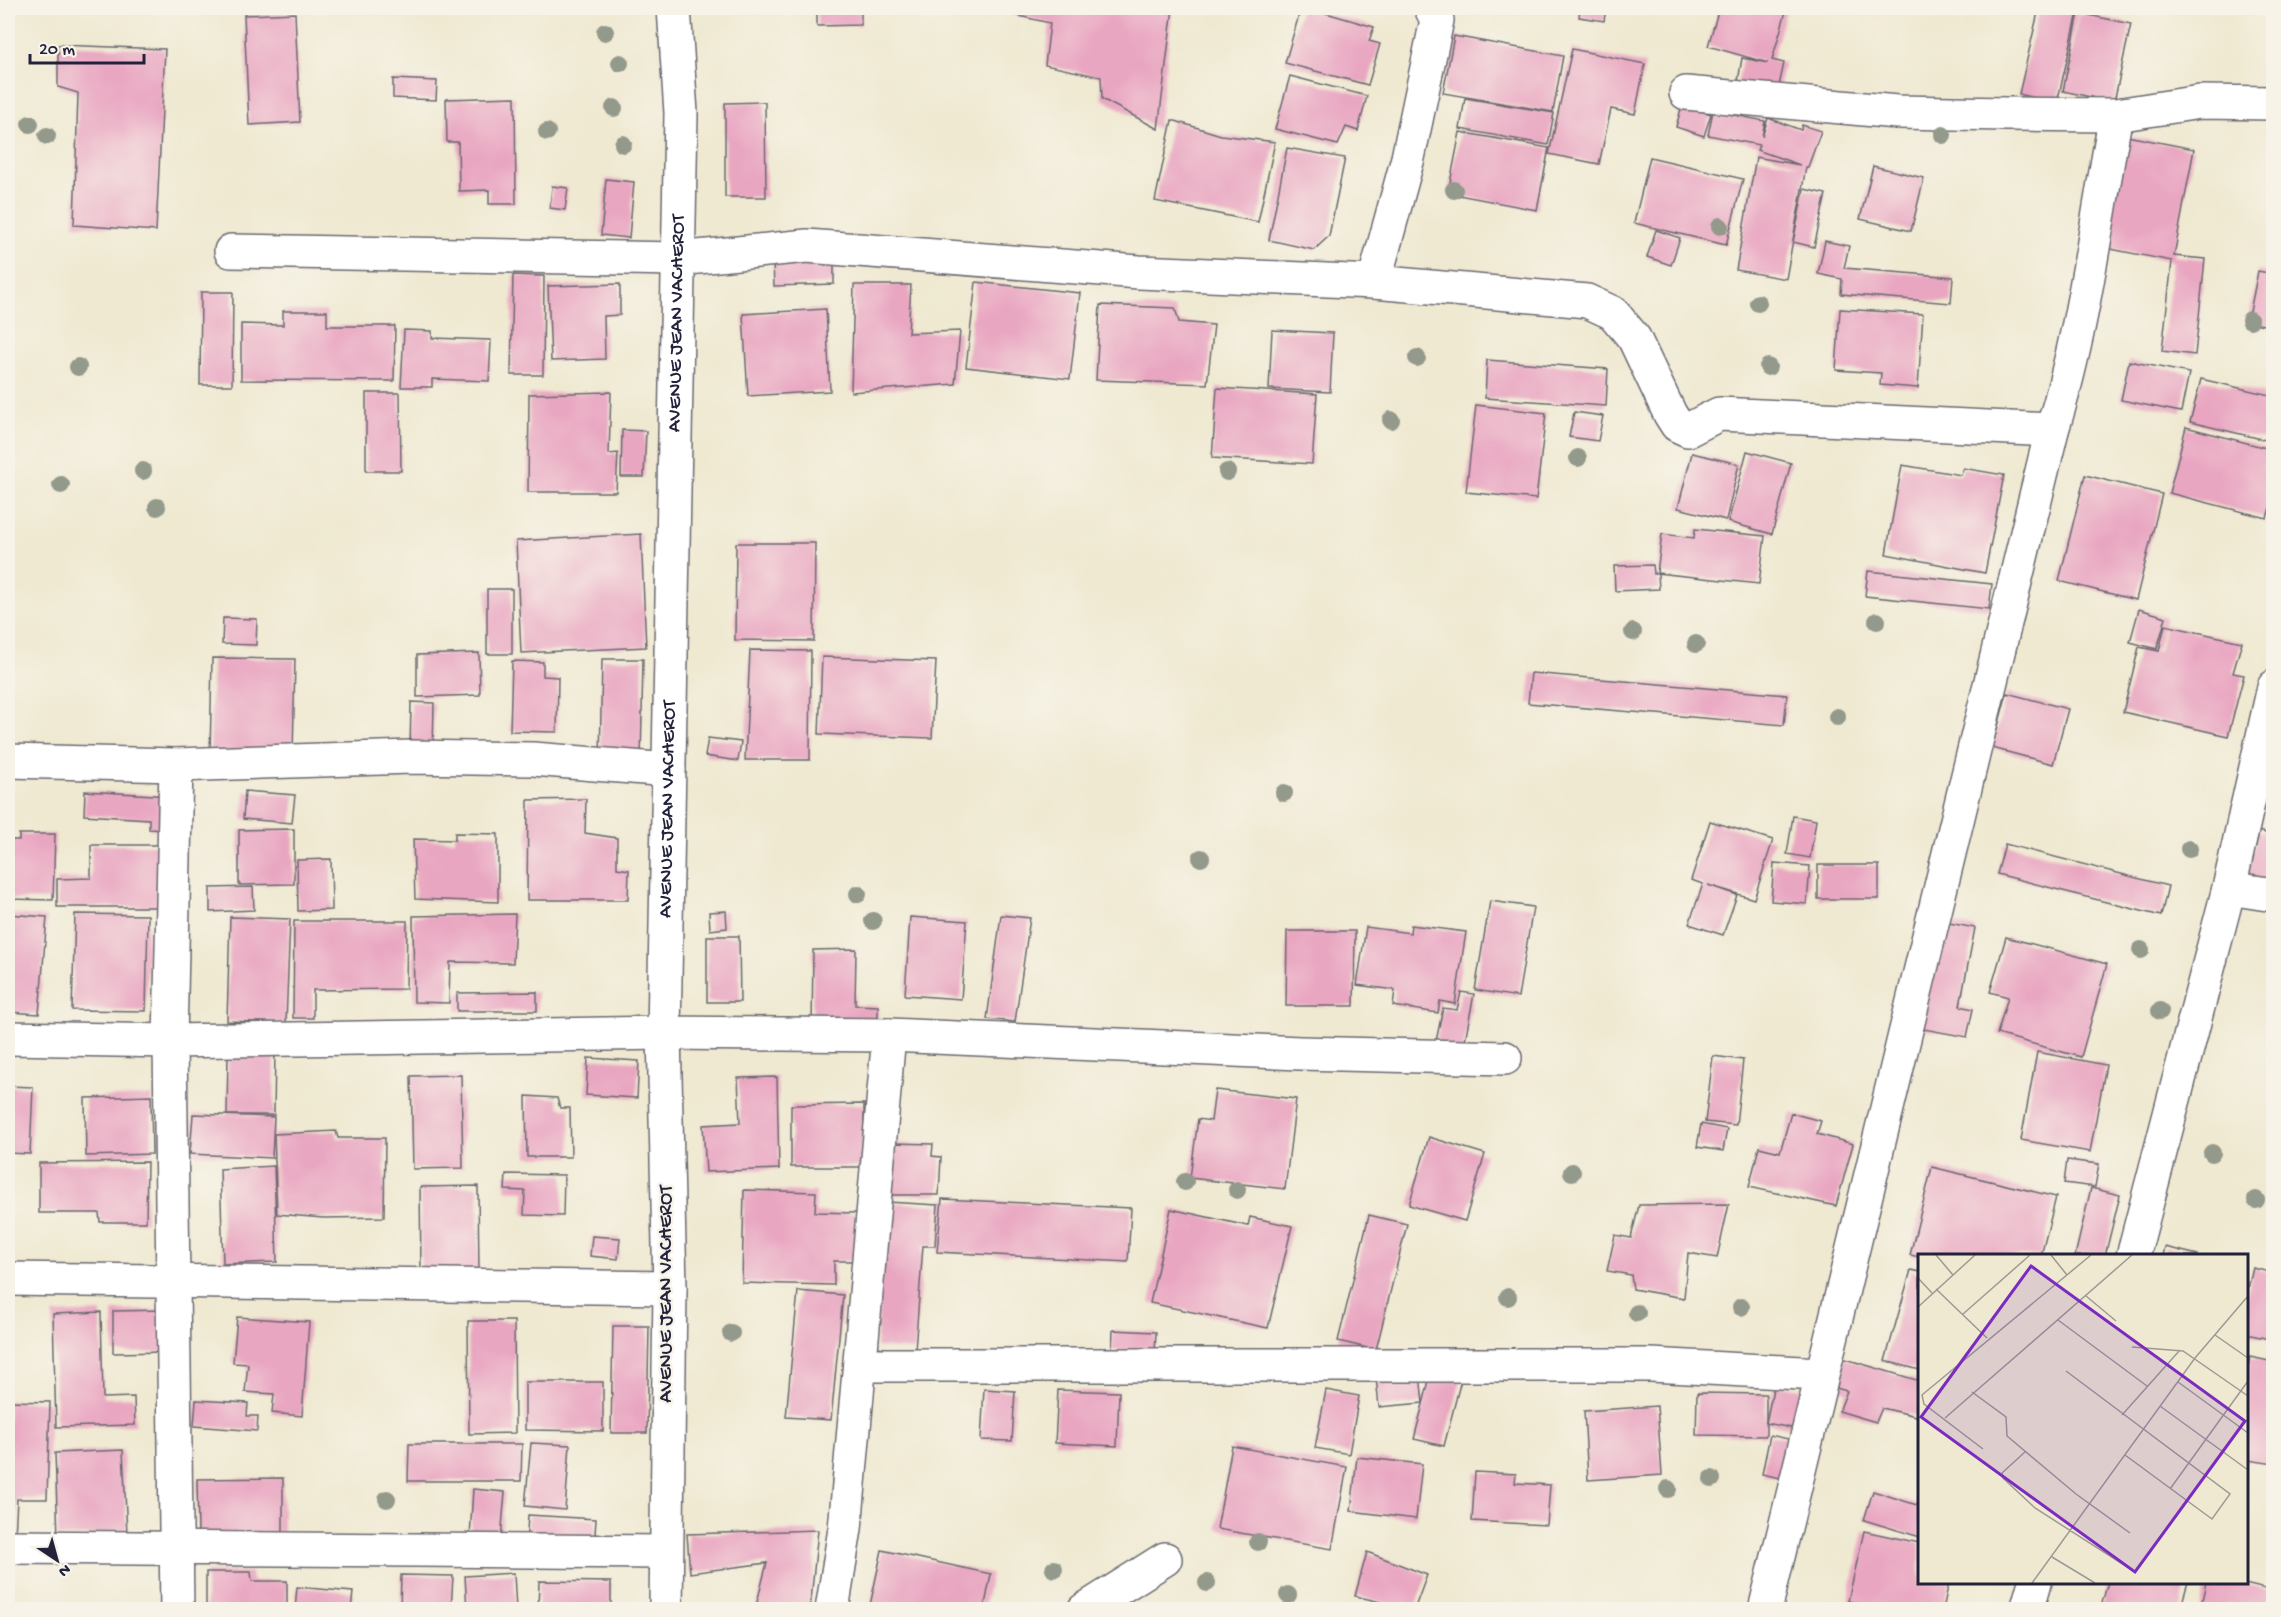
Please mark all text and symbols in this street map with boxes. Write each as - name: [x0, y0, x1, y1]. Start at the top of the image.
- scale bar: [30, 27, 144, 65]
- text: 20 m: [39, 40, 75, 61]
- street label: AVENUE JEAN VACHEROT: [664, 213, 691, 432]
- street label: AVENUE JEAN VACHEROT: [655, 699, 682, 918]
- street label: AVENUE JEAN VACHEROT: [656, 1184, 679, 1403]
- inset map: [1918, 1254, 2248, 1584]
- north arrow: [27, 1530, 87, 1590]
- text: N: [54, 1559, 74, 1580]

